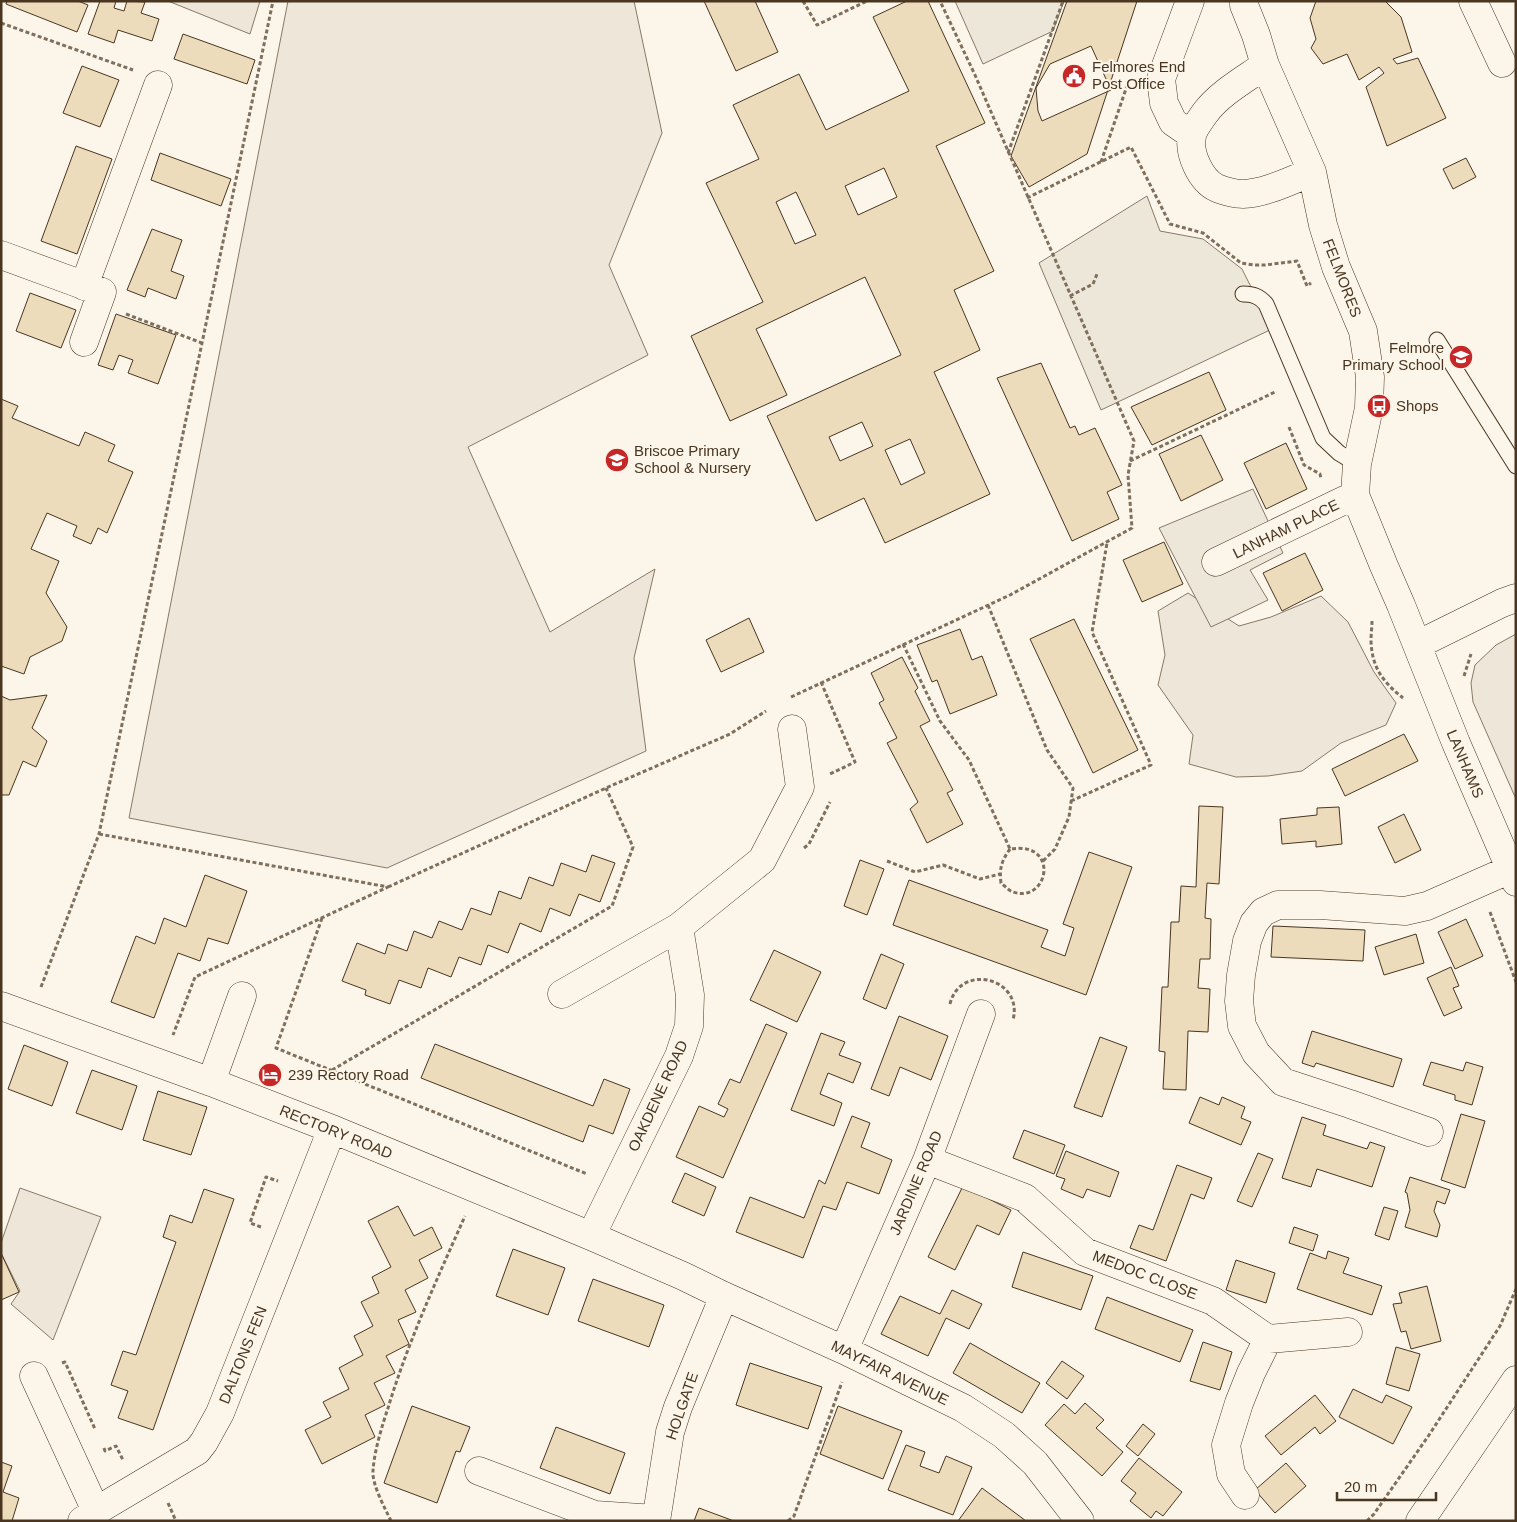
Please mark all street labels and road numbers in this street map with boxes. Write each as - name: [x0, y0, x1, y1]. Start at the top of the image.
- street label: FELMORES: [1320, 236, 1365, 319]
- street label: LANHAM PLACE: [1230, 496, 1342, 562]
- street label: LANHAMS: [1443, 727, 1487, 801]
- street label: OAKDENE ROAD: [624, 1037, 691, 1154]
- street label: RECTORY ROAD: [277, 1101, 395, 1162]
- street label: JARDINE ROAD: [886, 1128, 945, 1238]
- street label: MEDOC CLOSE: [1090, 1247, 1200, 1302]
- street label: DALTONS FEN: [215, 1304, 270, 1406]
- street label: MAYFAIR AVENUE: [829, 1337, 952, 1408]
- street label: HOLGATE: [662, 1370, 701, 1442]

